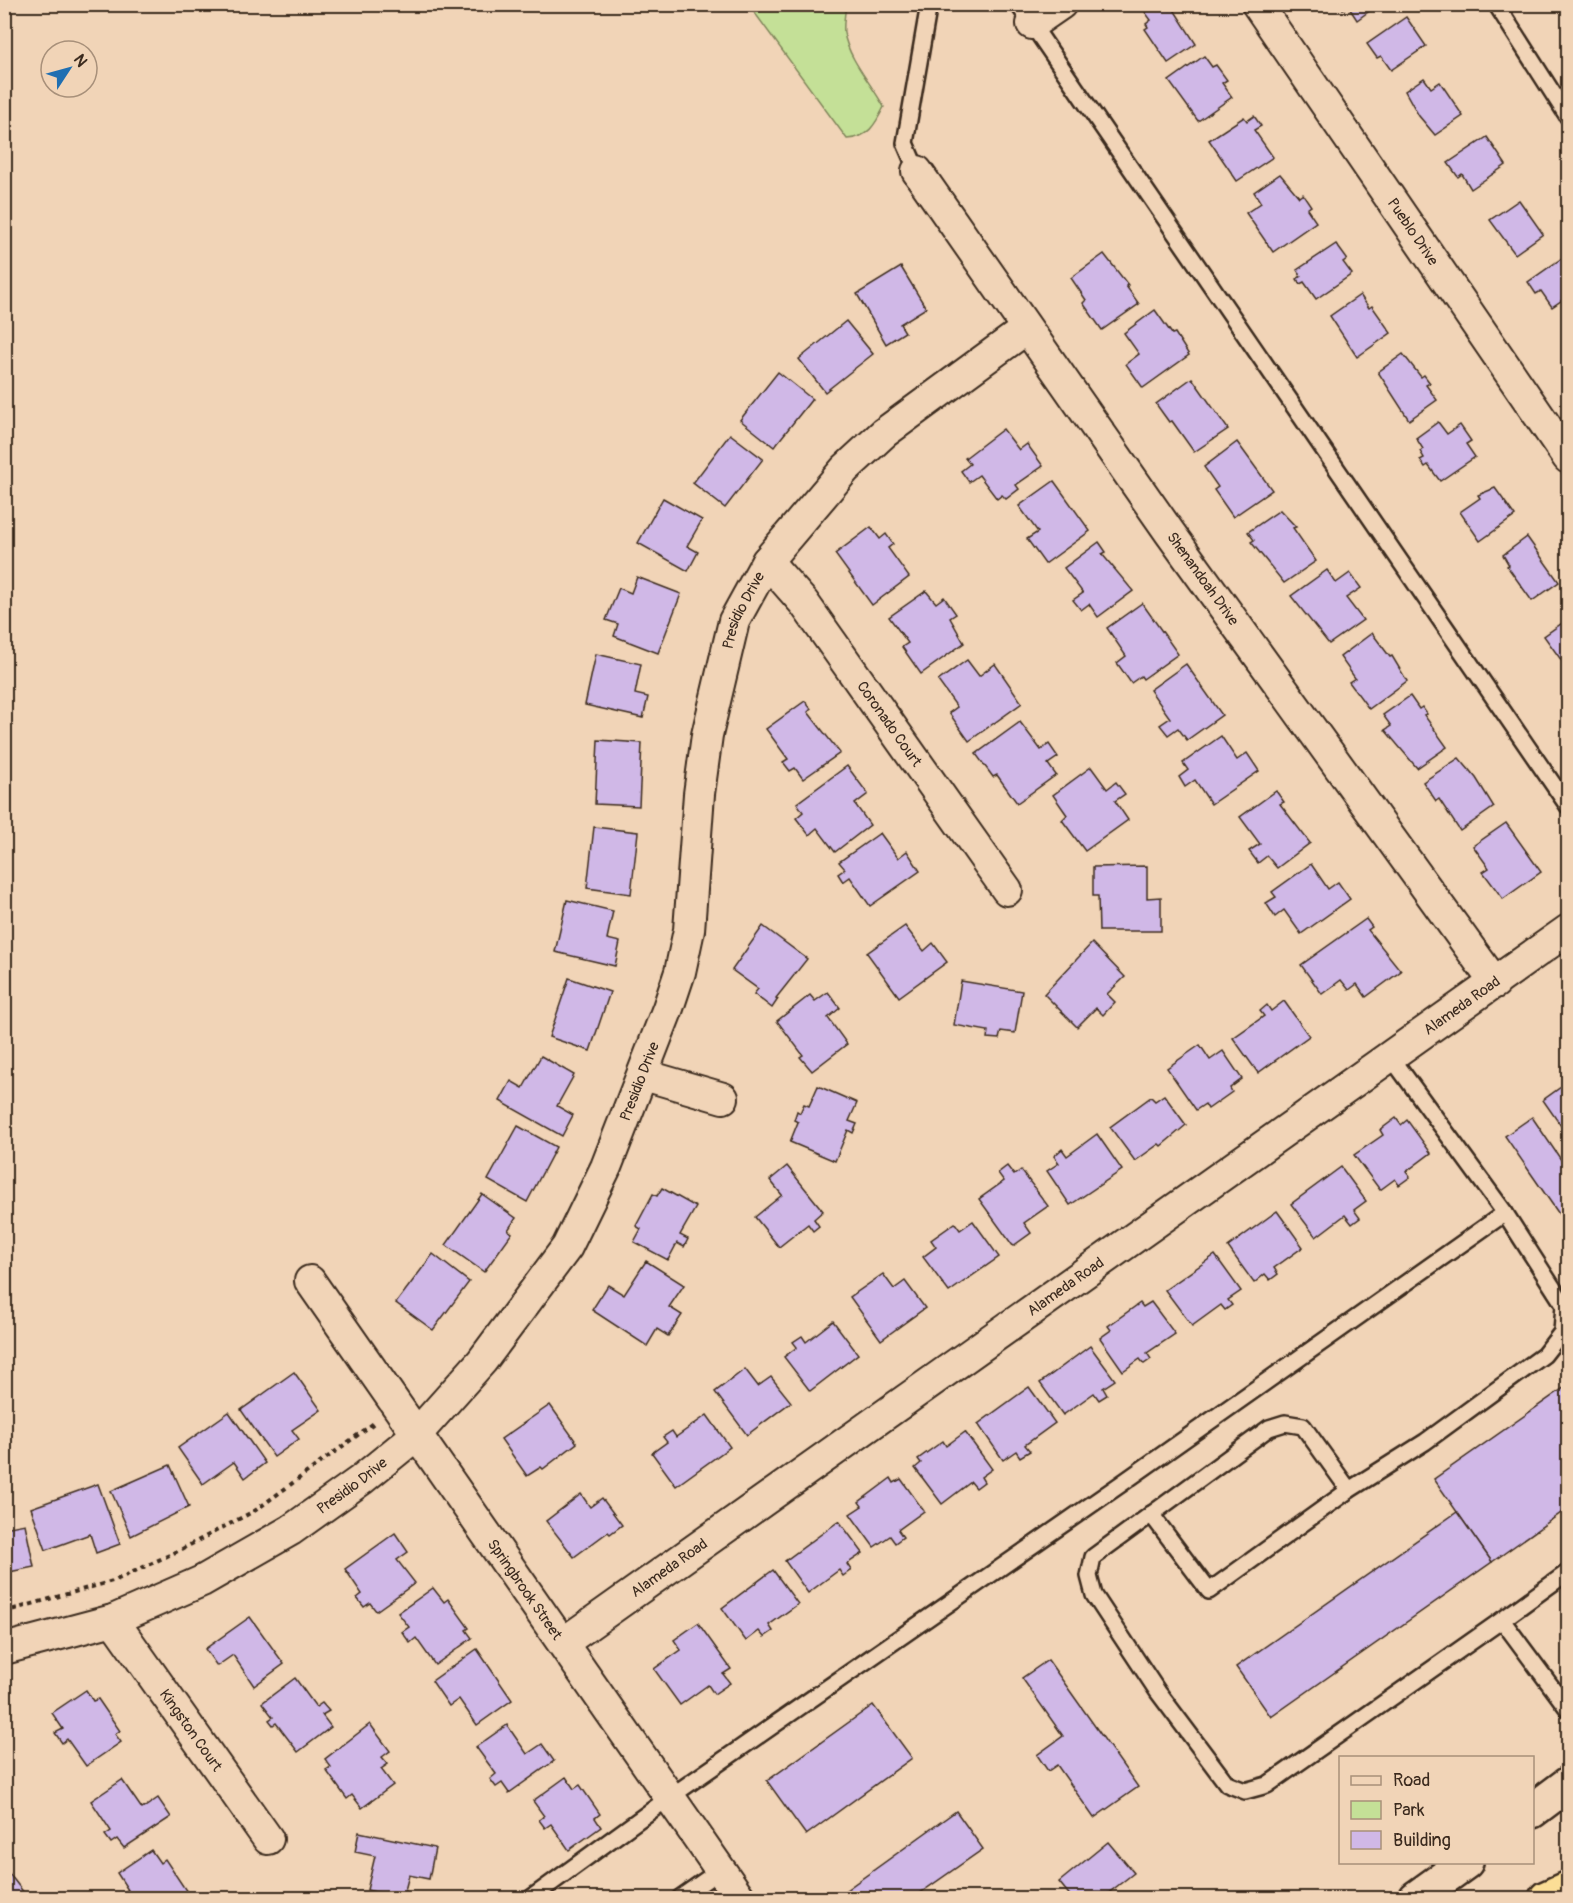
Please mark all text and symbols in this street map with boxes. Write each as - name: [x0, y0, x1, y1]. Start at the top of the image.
- north arrow: [39, 39, 99, 99]
- text: N: [69, 51, 92, 71]
- street label: Pueblo Drive: [1383, 195, 1443, 270]
- street label: Shenandoah Drive: [1162, 528, 1243, 630]
- street label: Presidio Drive: [719, 568, 770, 651]
- street label: Coronado Court: [852, 678, 926, 771]
- street label: Alameda Road: [1420, 972, 1504, 1039]
- street label: Presidio Drive: [616, 1039, 664, 1124]
- street label: Alameda Road: [1024, 1253, 1108, 1321]
- street label: Presidio Drive: [313, 1453, 392, 1518]
- street label: Alameda Road: [627, 1534, 711, 1602]
- street label: Springbrook Street: [483, 1536, 567, 1645]
- street label: Kingston Court: [155, 1686, 227, 1776]
- legend: [1339, 1756, 1534, 1864]
- text: Road: [1393, 1769, 1430, 1792]
- text: Park: [1393, 1799, 1425, 1822]
- text: Building: [1393, 1829, 1451, 1852]

